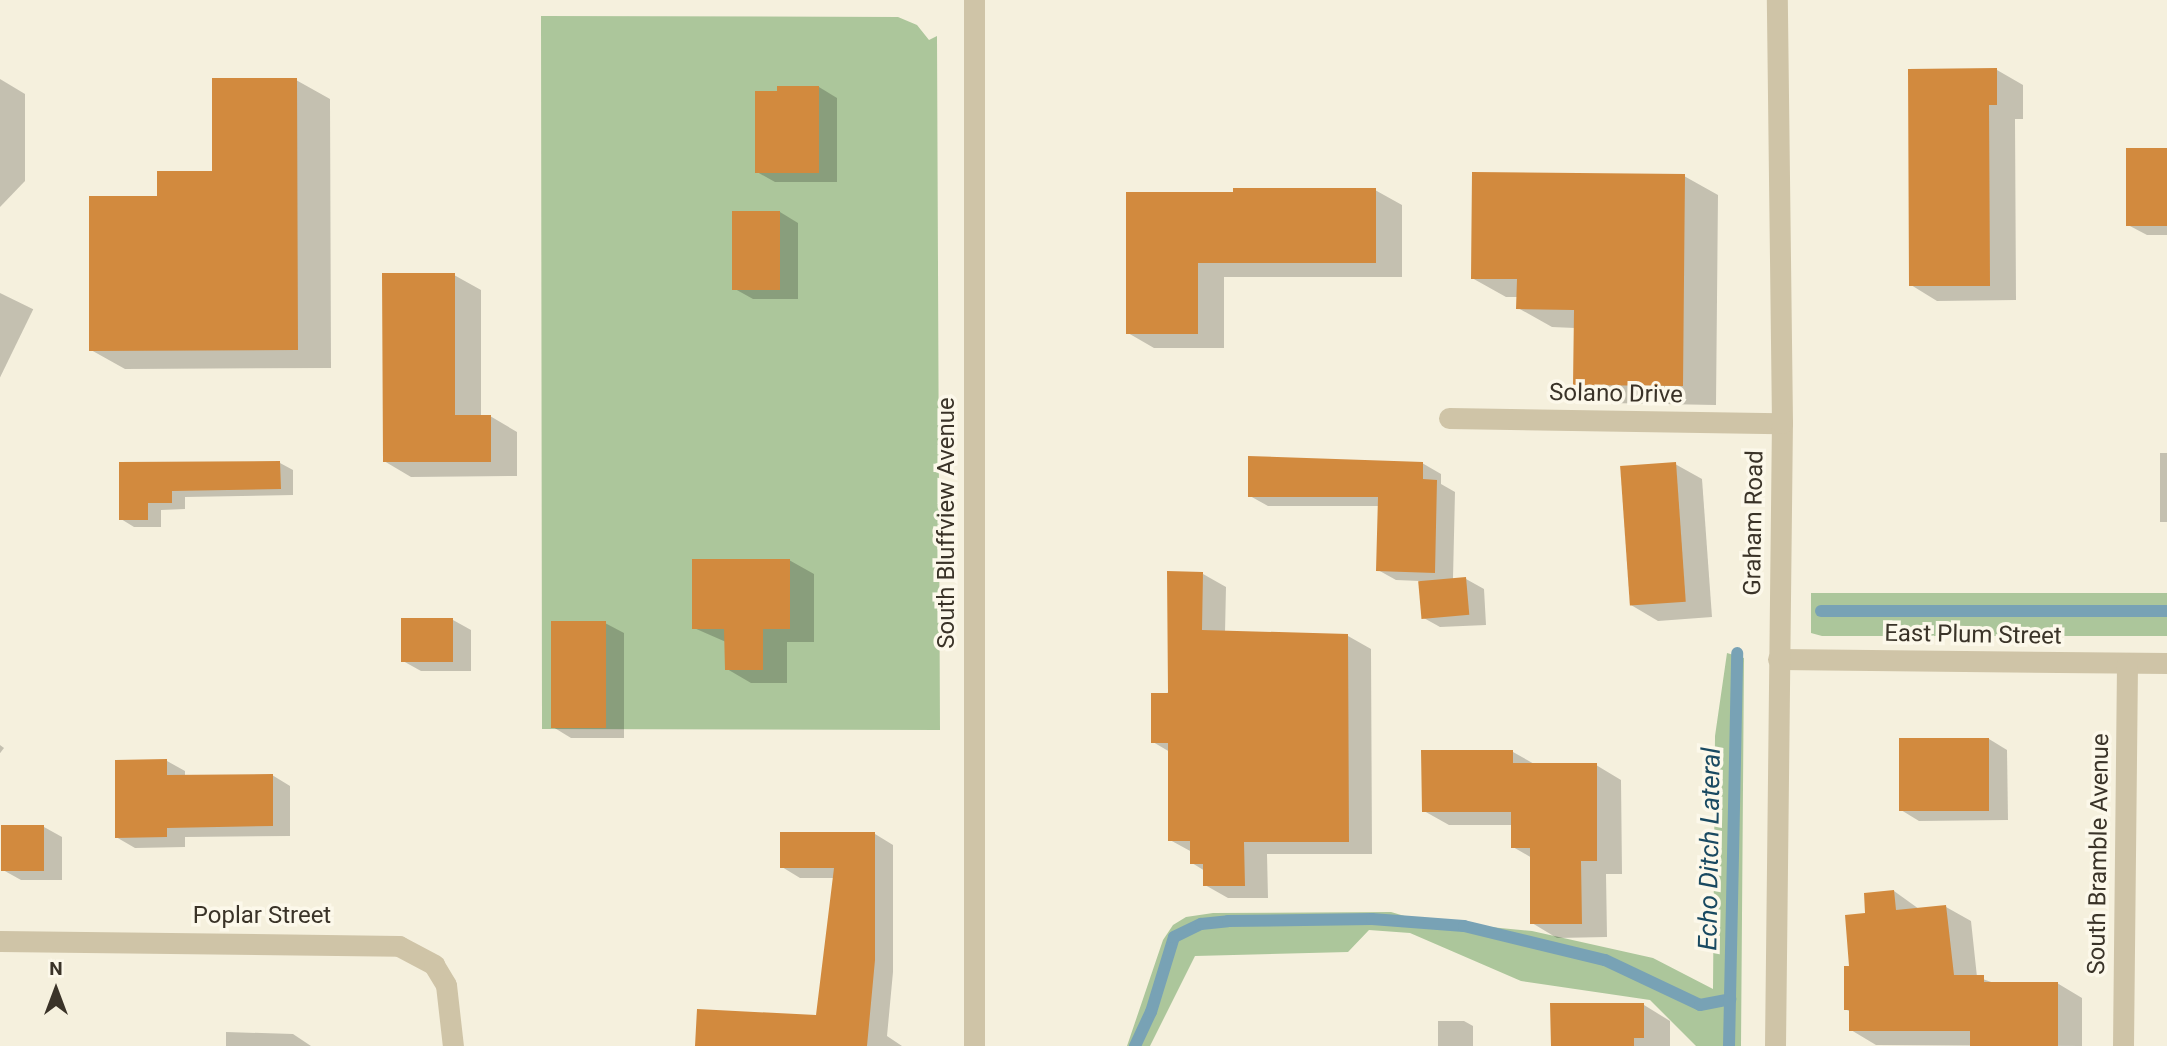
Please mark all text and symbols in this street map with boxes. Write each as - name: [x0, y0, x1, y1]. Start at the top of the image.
- street label: Solano Drive: [1549, 378, 1683, 410]
- street label: South Bluffview Avenue: [933, 397, 961, 649]
- street label: Graham Road: [1738, 450, 1770, 596]
- street label: East Plum Street: [1884, 619, 2062, 651]
- street label: South Bramble Avenue: [2082, 733, 2116, 975]
- water label: Echo Ditch Lateral: [1693, 747, 1727, 951]
- street label: Poplar Street: [193, 902, 331, 930]
- north arrow: [21, 955, 91, 1025]
- text: N: [49, 957, 63, 980]

